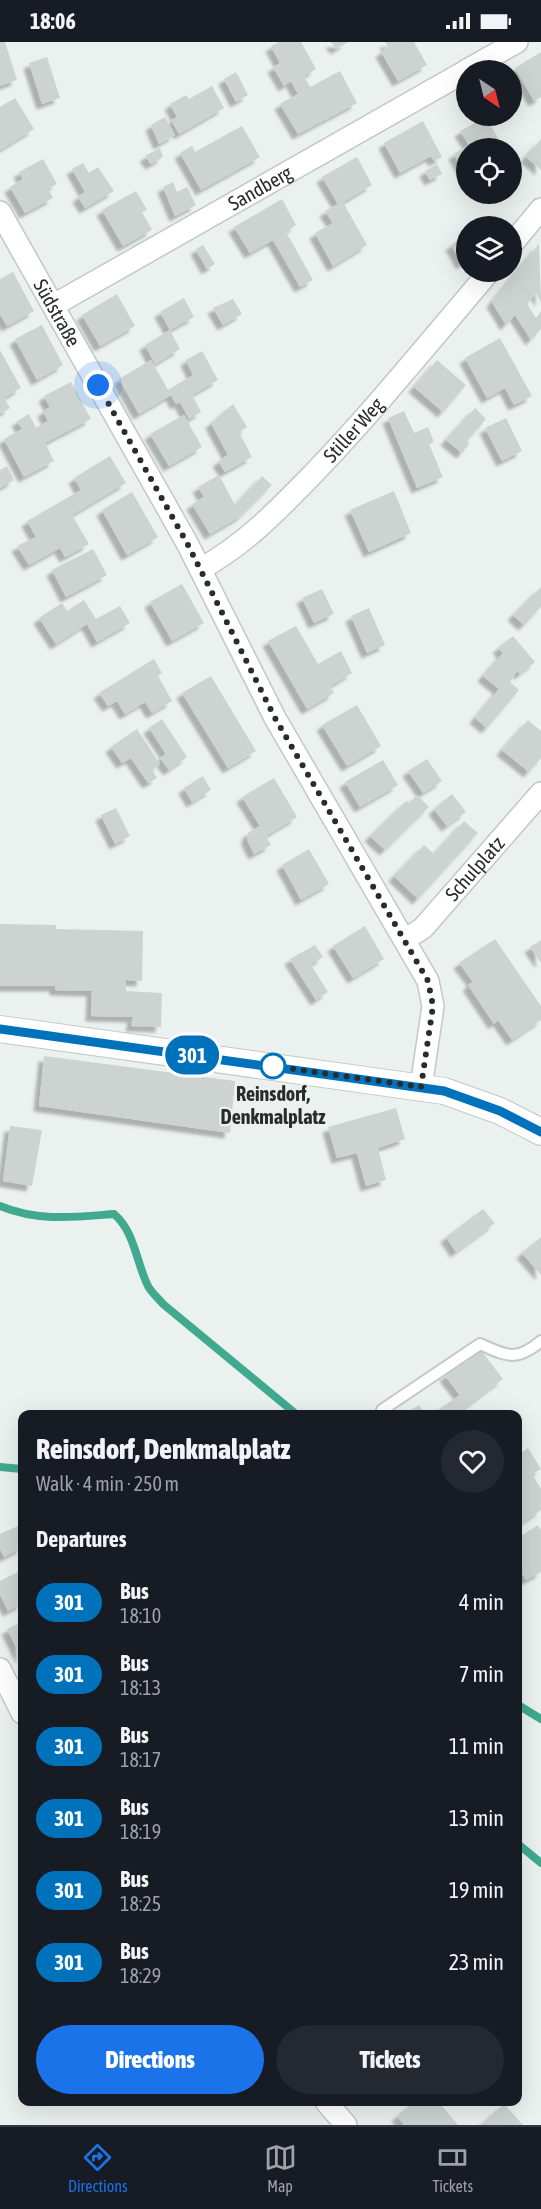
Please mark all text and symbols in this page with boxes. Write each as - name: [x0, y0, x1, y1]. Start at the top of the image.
- text: 18:06: [30, 8, 76, 34]
- north arrow: [456, 60, 522, 126]
- map controls: [456, 60, 522, 282]
- button: locate: [456, 138, 522, 204]
- street label: Sandberg: [224, 160, 296, 215]
- button: layers: [456, 216, 522, 282]
- street label: Südstraße: [29, 275, 86, 350]
- your location: [83, 370, 113, 400]
- street label: Stiller Weg: [318, 393, 388, 467]
- street label: Schulplatz: [440, 832, 509, 905]
- line badge: 301: [158, 1036, 226, 1074]
- text: 301: [177, 1043, 207, 1067]
- marker: Reinsdorf, Denkmalplatz: [260, 1053, 286, 1079]
- place label: Reinsdorf, Denkmalplatz: [221, 1082, 326, 1128]
- button: heart: [441, 1430, 504, 1493]
- text: Reinsdorf, Denkmalplatz: [36, 1433, 290, 1465]
- text: Walk · 4 min · 250 m: [36, 1472, 179, 1495]
- text: Departures: [36, 1526, 126, 1552]
- text: Bus: [120, 1578, 149, 1604]
- text: 4 min: [459, 1589, 504, 1615]
- text: 301: [54, 1590, 84, 1614]
- text: 18:10: [120, 1604, 161, 1627]
- text: Bus: [120, 1650, 149, 1676]
- text: 7 min: [459, 1661, 504, 1687]
- text: 301: [54, 1662, 84, 1686]
- text: 18:13: [120, 1676, 161, 1699]
- text: Bus: [120, 1722, 149, 1748]
- text: 11 min: [449, 1733, 504, 1759]
- text: 301: [54, 1734, 84, 1758]
- text: 18:17: [120, 1748, 161, 1771]
- text: Bus: [120, 1794, 149, 1820]
- text: 13 min: [449, 1805, 504, 1831]
- text: 301: [54, 1806, 84, 1830]
- text: 18:19: [120, 1820, 161, 1843]
- text: Bus: [120, 1866, 149, 1892]
- text: 19 min: [449, 1877, 504, 1903]
- text: 301: [54, 1878, 84, 1902]
- text: 18:25: [120, 1892, 161, 1915]
- text: Bus: [120, 1938, 149, 1964]
- text: 23 min: [449, 1949, 504, 1975]
- text: 301: [54, 1950, 84, 1974]
- text: 18:29: [120, 1964, 161, 1987]
- button: Directions: [36, 2025, 264, 2094]
- button: Tickets: [276, 2025, 504, 2094]
- tab: Directions: [68, 2141, 128, 2195]
- tab: Map: [264, 2141, 297, 2195]
- tab: Tickets: [432, 2141, 473, 2195]

